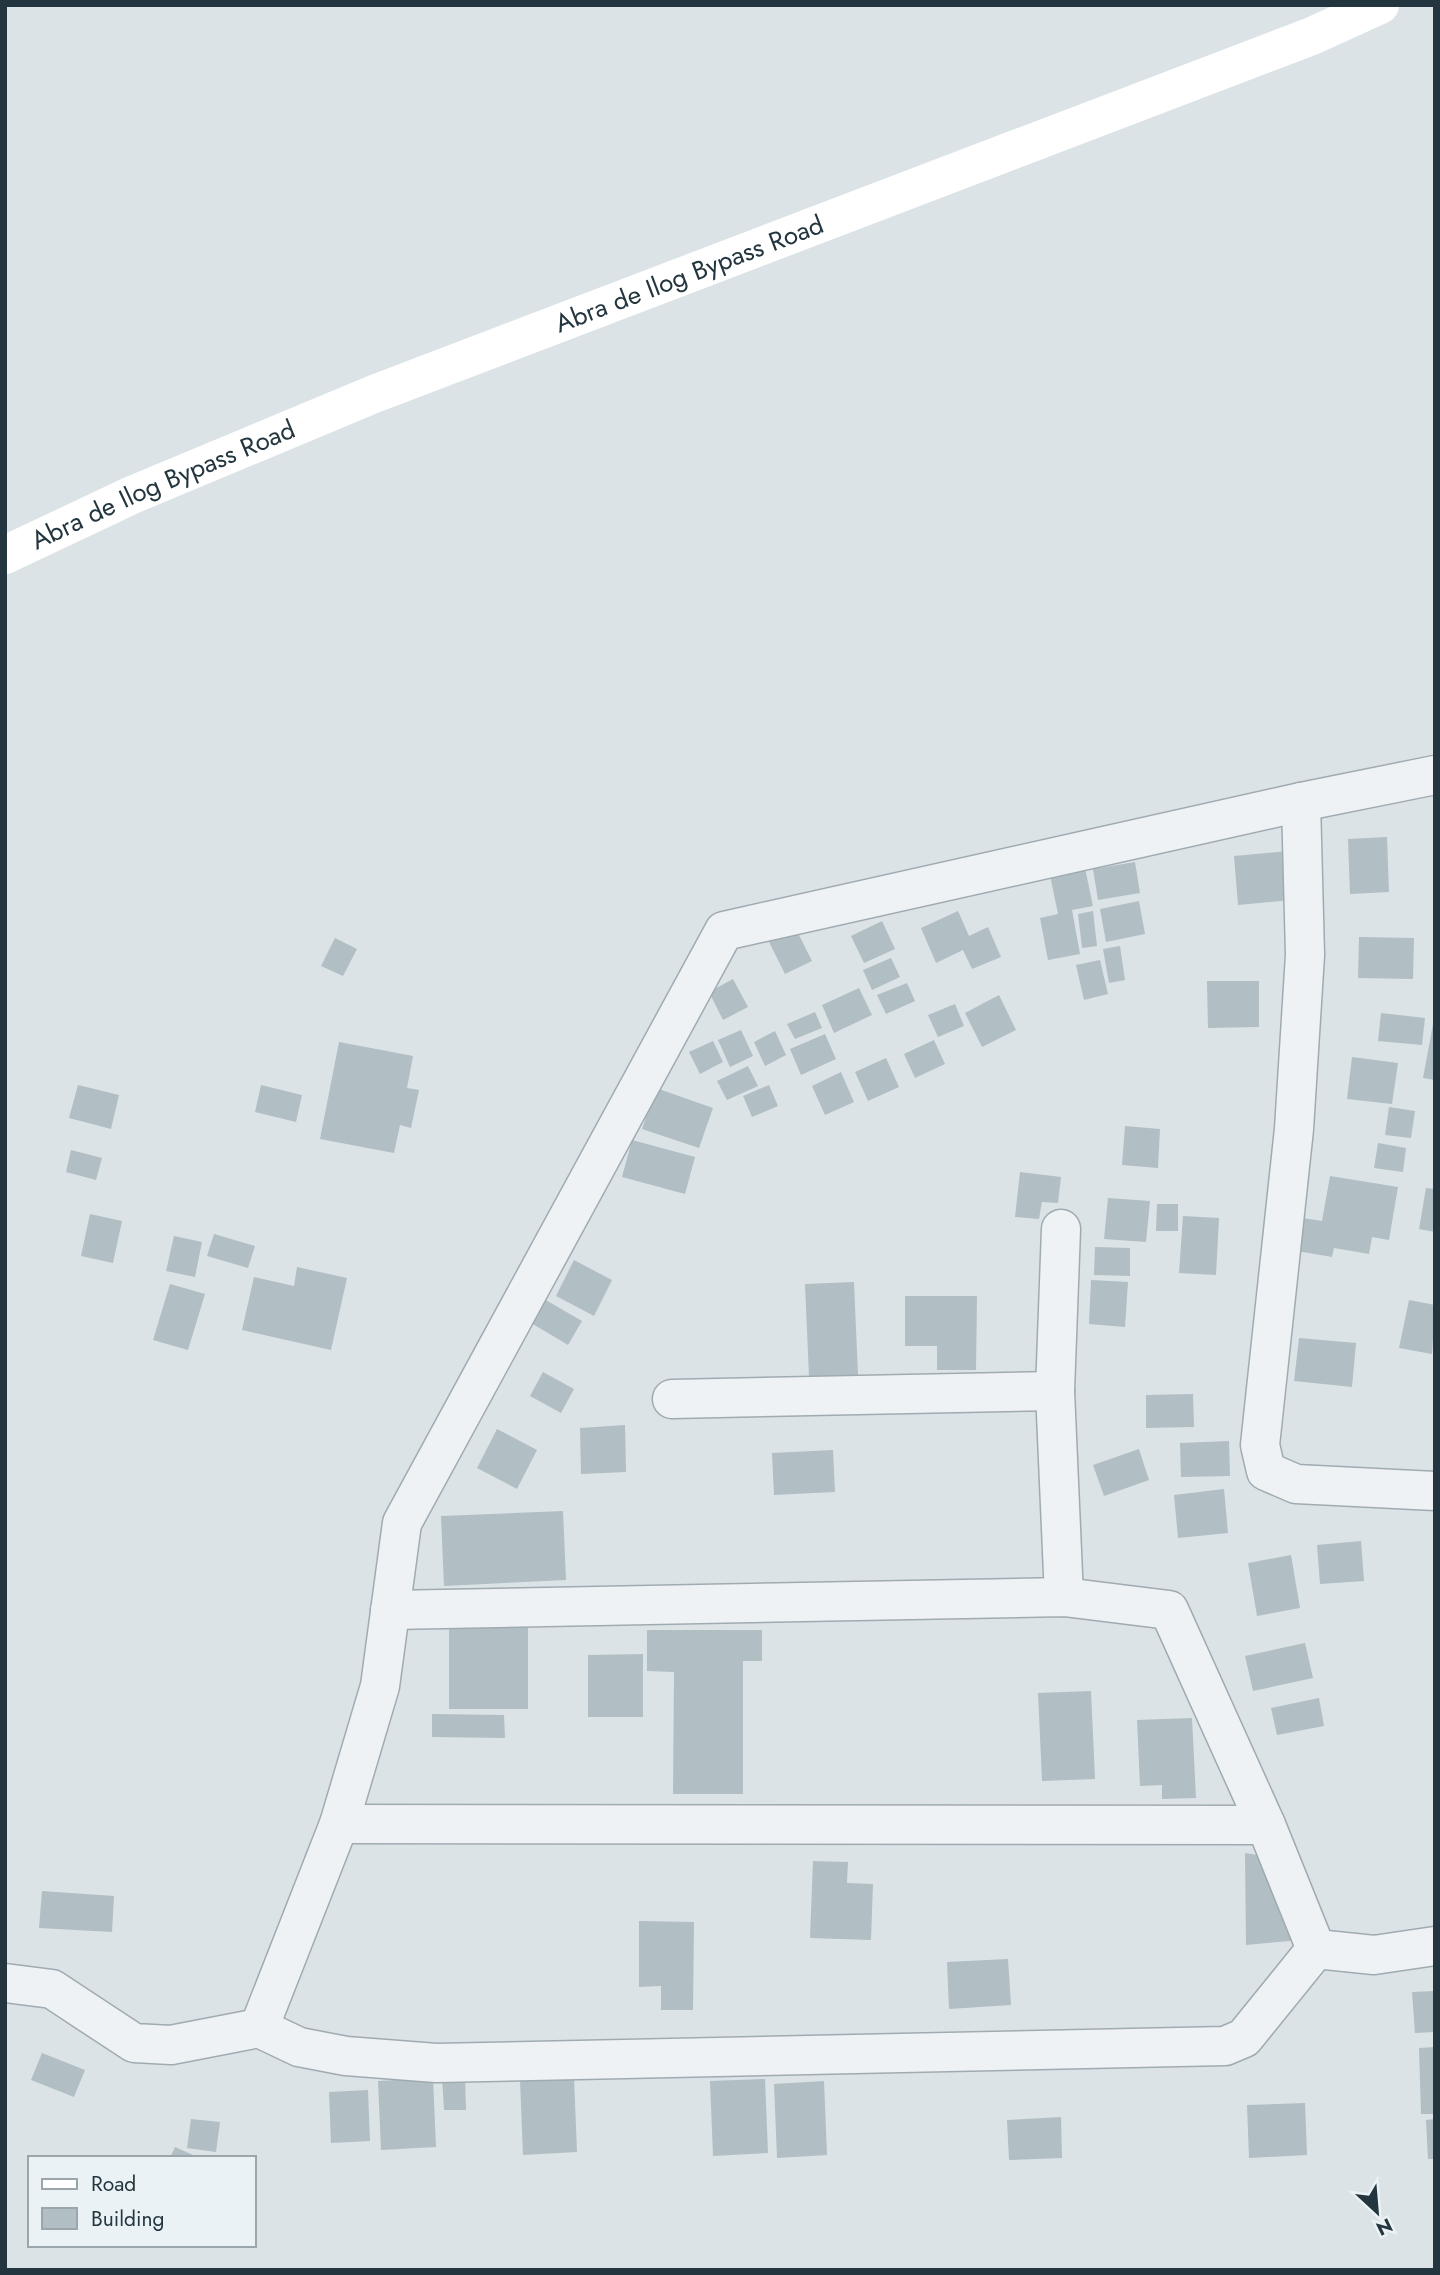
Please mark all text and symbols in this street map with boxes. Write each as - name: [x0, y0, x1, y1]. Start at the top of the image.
- street label: Abra de Ilog Bypass Road: [549, 205, 829, 342]
- street label: Abra de Ilog Bypass Road: [25, 410, 301, 559]
- legend: [28, 2156, 256, 2247]
- text: Road: [91, 2169, 136, 2199]
- north arrow: [1342, 2177, 1412, 2247]
- text: Building: [91, 2204, 164, 2234]
- text: N: [1372, 2211, 1397, 2242]

